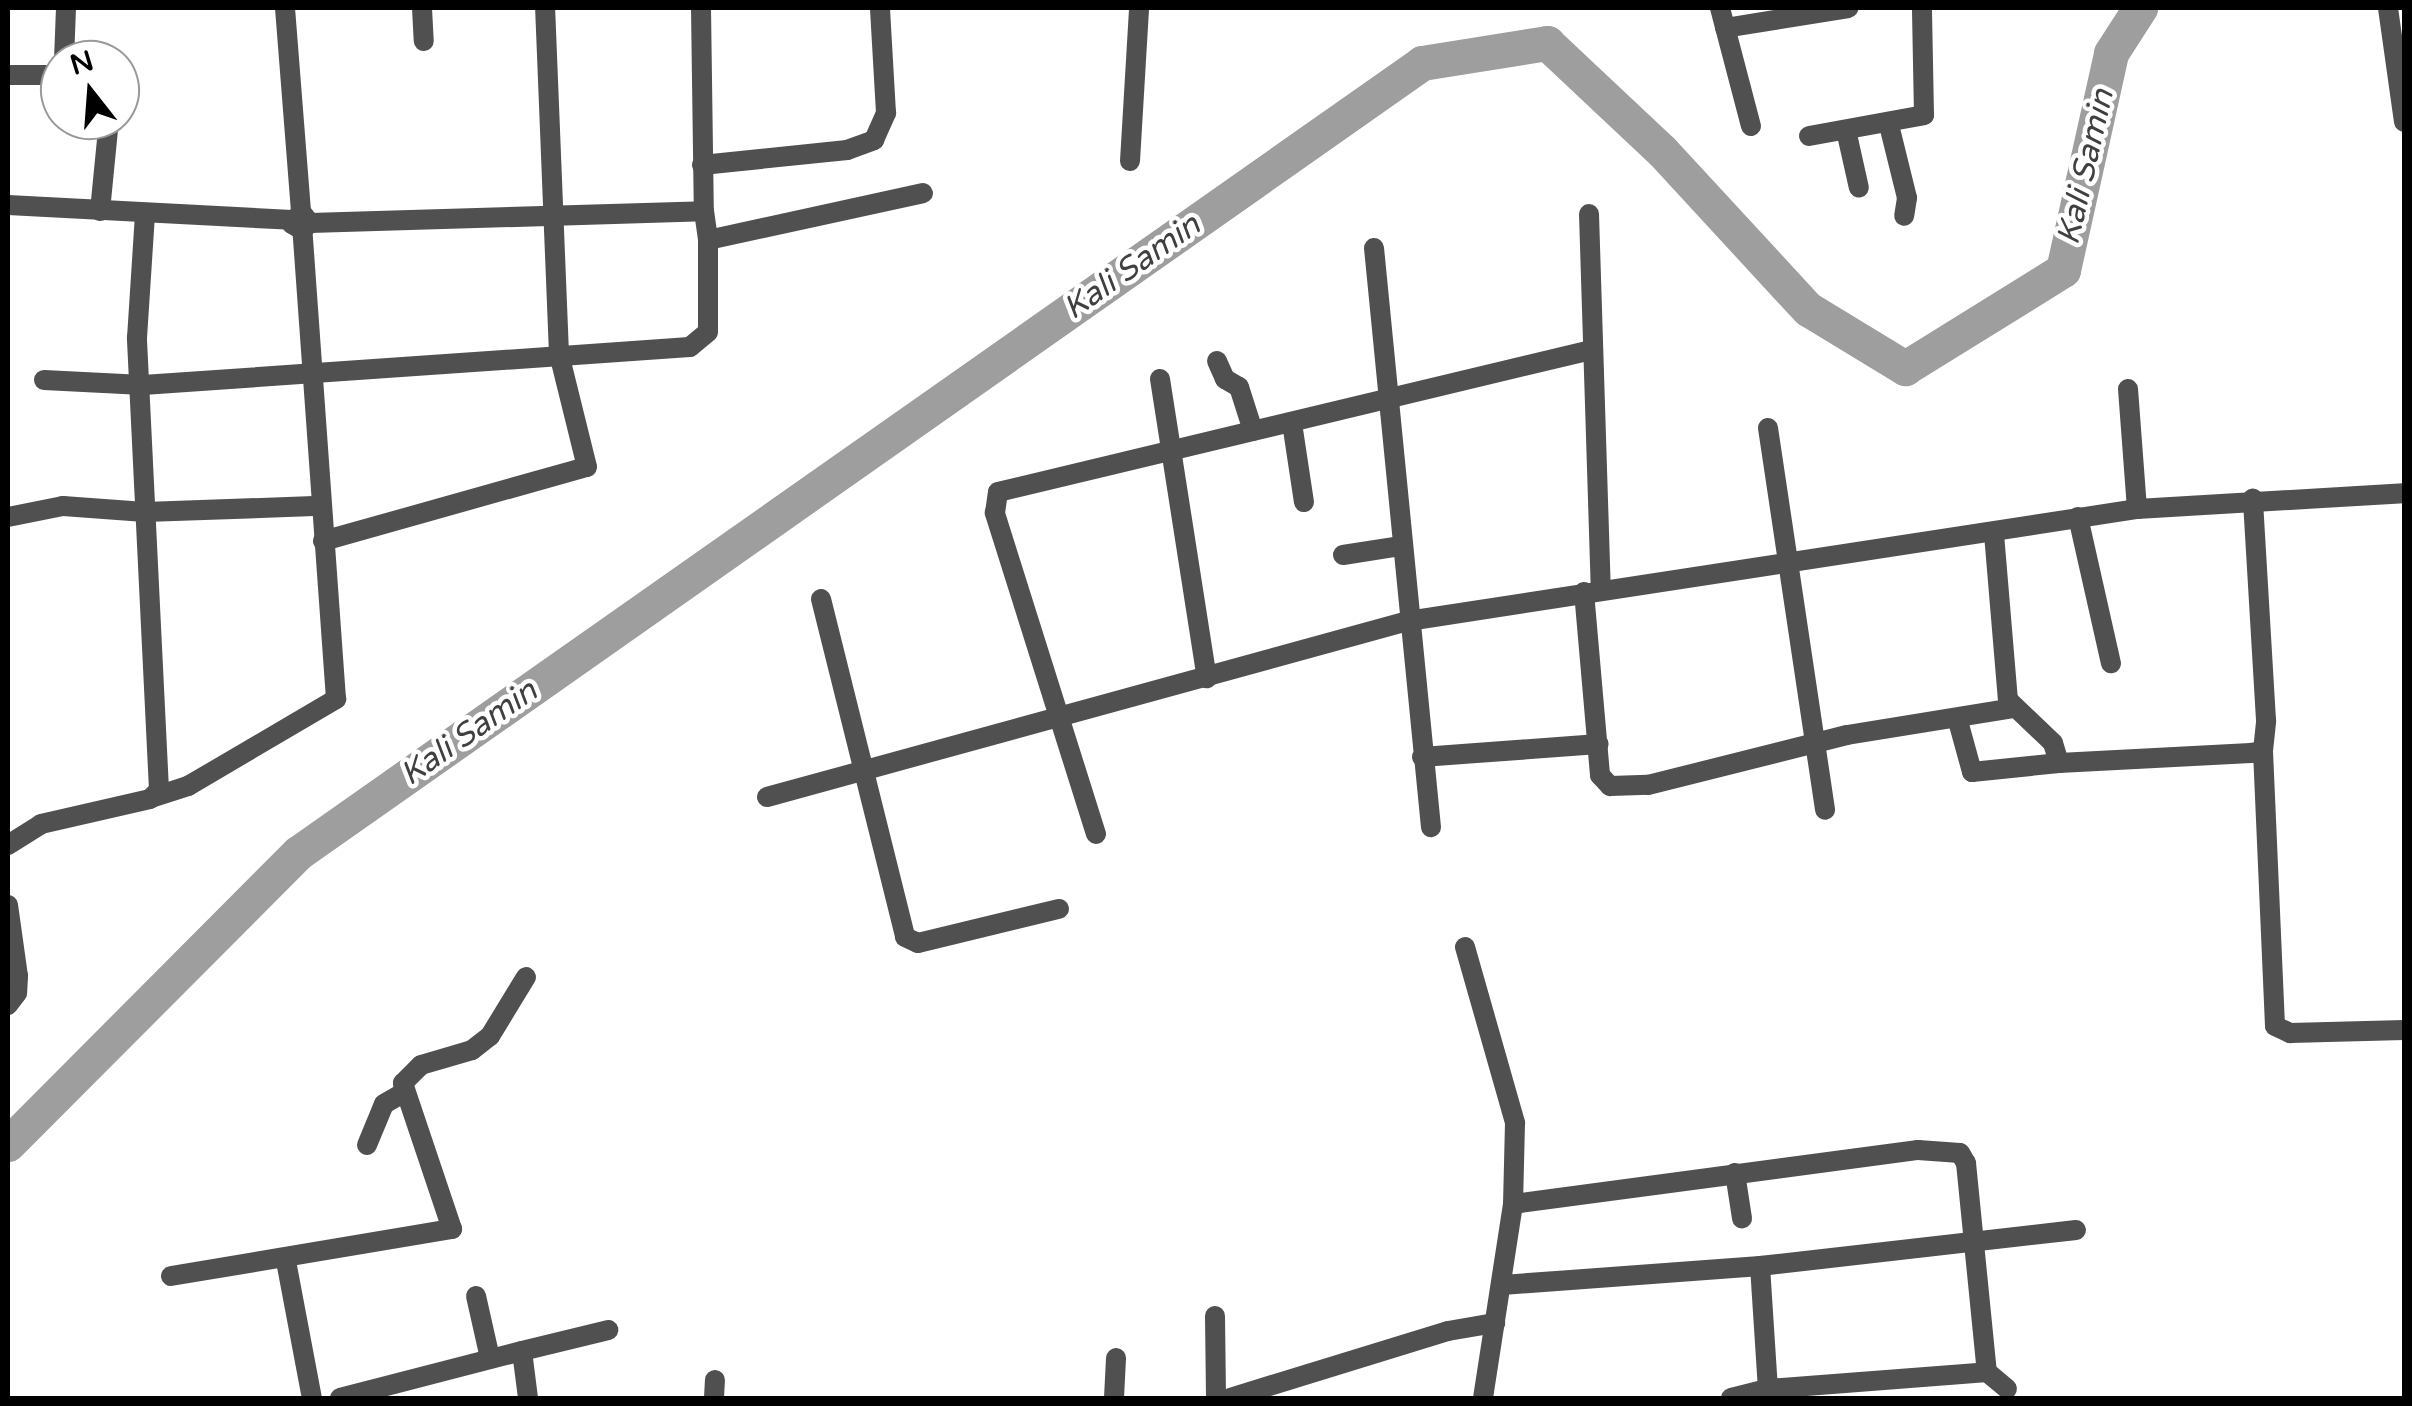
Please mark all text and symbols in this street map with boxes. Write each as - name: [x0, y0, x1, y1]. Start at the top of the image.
- north arrow: [40, 40, 140, 140]
- text: N: [66, 44, 98, 83]
- water label: Kali Samin: [2049, 86, 2123, 248]
- water label: Kali Samin: [1056, 206, 1208, 328]
- water label: Kali Samin: [393, 672, 545, 794]

